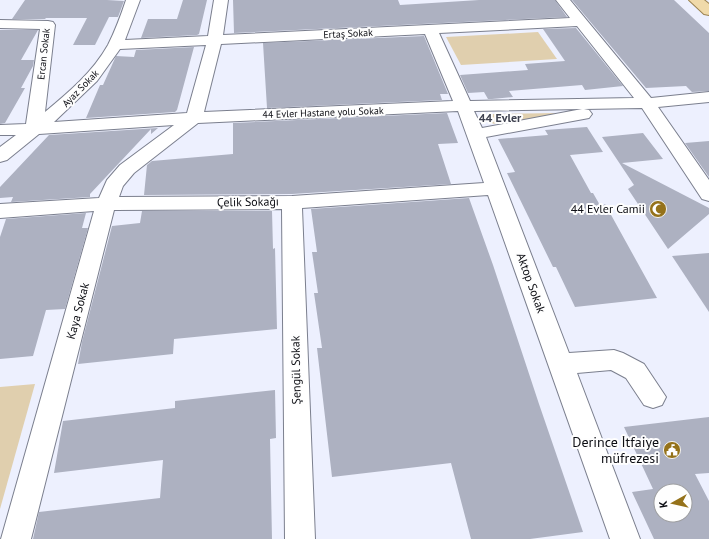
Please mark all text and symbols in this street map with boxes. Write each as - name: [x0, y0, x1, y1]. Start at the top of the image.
- street label: Ertaş Sokak: [323, 26, 373, 41]
- street label: Ercan Sokak: [34, 28, 53, 80]
- street label: Ayaz Sokak: [59, 67, 102, 110]
- street label: 44 Evler Hastane yolu Sokak: [262, 104, 384, 121]
- district label: 44 Evler: [479, 110, 522, 125]
- street label: Çelik Sokağı: [217, 193, 279, 210]
- mosque icon: 44 Evler Camii: [648, 199, 668, 219]
- place label: 44 Evler Camii: [571, 201, 645, 216]
- street label: Aktop Sokak: [514, 251, 549, 315]
- street label: Kaya Sokak: [63, 281, 92, 341]
- street label: Şengül Sokak: [287, 335, 304, 405]
- place label: Derince İtfaiye müfrezesi: [572, 433, 659, 467]
- public building icon: Derince İtfaiye müfrezesi: [662, 440, 682, 460]
- north arrow: [653, 483, 693, 523]
- text: K: [656, 500, 671, 509]

